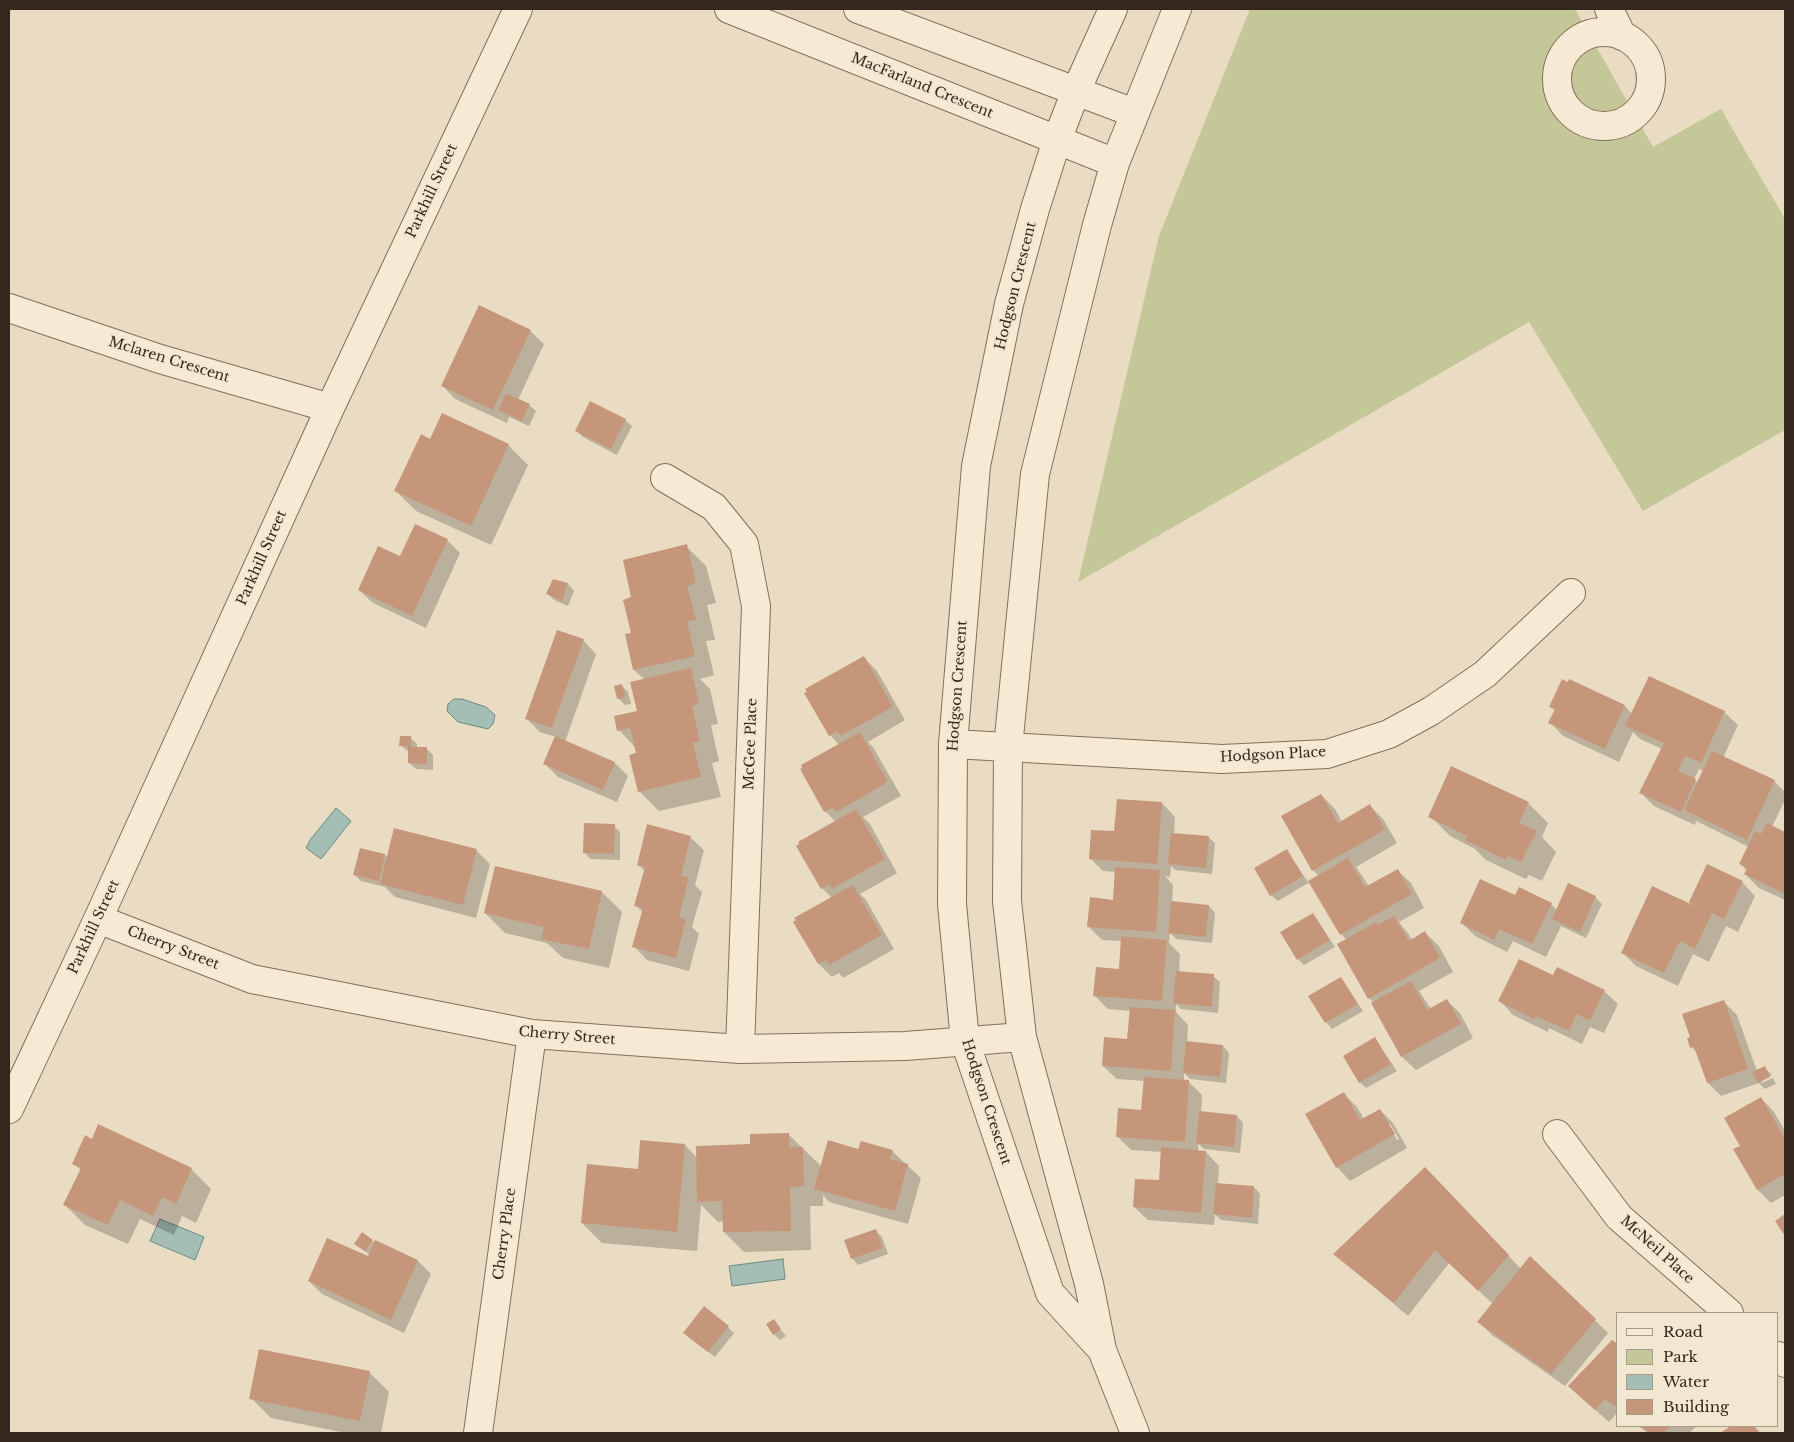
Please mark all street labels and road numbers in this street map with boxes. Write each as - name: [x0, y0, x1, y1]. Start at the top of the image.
- street label: MacFarland Crescent: [848, 50, 996, 122]
- street label: Parkhill Street: [403, 141, 461, 241]
- street label: Hodgson Crescent: [992, 220, 1040, 352]
- street label: Mclaren Crescent: [107, 334, 231, 386]
- street label: Parkhill Street: [234, 508, 290, 608]
- street label: Hodgson Crescent: [945, 620, 971, 752]
- street label: McGee Place: [741, 698, 761, 790]
- street label: Hodgson Place: [1220, 744, 1326, 766]
- street label: Parkhill Street: [65, 877, 123, 977]
- street label: Cherry Street: [125, 923, 221, 973]
- street label: Cherry Street: [518, 1023, 616, 1049]
- street label: Hodgson Crescent: [958, 1037, 1014, 1167]
- street label: Cherry Place: [490, 1187, 520, 1281]
- street label: McNeil Place: [1617, 1212, 1697, 1288]

